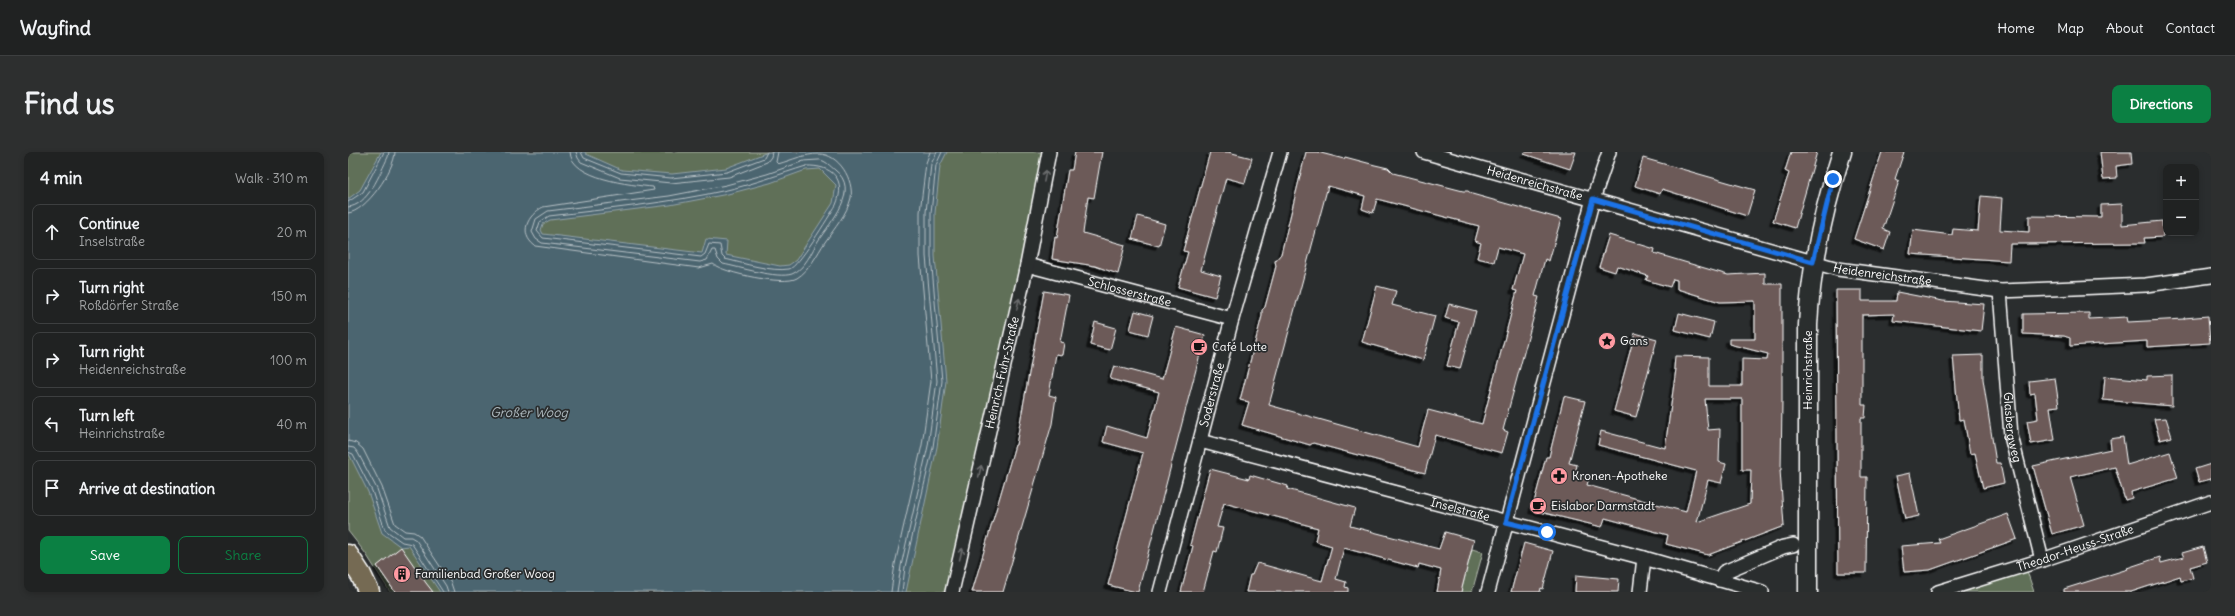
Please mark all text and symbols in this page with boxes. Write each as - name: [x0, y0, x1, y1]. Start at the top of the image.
- text: Wayfind: [20, 16, 91, 40]
- text: Home: [1997, 19, 2035, 37]
- text: Map: [2057, 19, 2084, 37]
- text: About: [2106, 19, 2144, 37]
- text: Contact: [2166, 19, 2215, 37]
- button: Directions: [2112, 85, 2211, 123]
- text: Find us: [24, 86, 115, 122]
- street label: Heidenreichstraße: [1485, 162, 1584, 203]
- map controls: [2163, 164, 2199, 236]
- button: +: [2163, 164, 2199, 200]
- text: 4 min: [40, 167, 82, 189]
- text: Walk · 310 m: [235, 170, 308, 187]
- one-way arrow: [1041, 170, 1049, 183]
- route end: [1824, 170, 1842, 188]
- button: −: [2163, 200, 2199, 236]
- text: Continue: [79, 214, 140, 233]
- icon: ahead: [41, 221, 63, 243]
- text: 20 m: [277, 224, 307, 241]
- text: Inselstraße: [79, 233, 145, 250]
- street label: Heidenreichstraße: [1832, 260, 1933, 289]
- street label: Schlosserstraße: [1086, 273, 1173, 310]
- text: Turn right: [79, 278, 144, 297]
- icon: right: [41, 285, 63, 307]
- text: 150 m: [271, 288, 307, 305]
- text: Roßdörfer Straße: [79, 297, 179, 314]
- one-way arrow: [1015, 298, 1023, 311]
- street label: Heinrich-Fuhr-Straße: [982, 315, 1022, 430]
- street label: Heinrichstraße: [1800, 330, 1815, 410]
- place icon: Gans: [1597, 331, 1617, 351]
- place label: Gans: [1620, 333, 1648, 348]
- cafe icon: Café Lotte: [1189, 337, 1209, 357]
- place label: Café Lotte: [1212, 339, 1267, 354]
- text: Turn right: [79, 342, 144, 361]
- icon: right: [41, 349, 63, 371]
- text: 100 m: [270, 352, 307, 369]
- text: Heidenreichstraße: [79, 361, 186, 378]
- street label: Soderstraße: [1196, 361, 1227, 428]
- street label: Glasbergweg: [2001, 392, 2025, 464]
- water label: Großer Woog: [490, 404, 569, 421]
- text: Turn left: [79, 406, 134, 425]
- icon: left: [41, 413, 63, 435]
- text: 40 m: [276, 416, 307, 433]
- text: Heinrichstraße: [79, 425, 165, 442]
- one-way arrow: [977, 465, 985, 478]
- pharmacy icon: Kronen-Apotheke: [1549, 466, 1569, 486]
- place label: Kronen-Apotheke: [1572, 468, 1667, 483]
- icon: arrive: [41, 477, 63, 499]
- text: Arrive at destination: [79, 479, 215, 498]
- street label: Inselstraße: [1429, 494, 1492, 524]
- cafe icon: Eislabor Darmstadt: [1528, 496, 1548, 516]
- place label: Eislabor Darmstadt: [1551, 498, 1655, 513]
- street label: Theodor-Heuss-Straße: [2015, 521, 2135, 574]
- route start: [1538, 523, 1556, 541]
- button: Save: [40, 536, 170, 574]
- button: Share: [178, 536, 308, 574]
- one-way arrow: [957, 548, 965, 561]
- building icon: Familienbad Großer Woog: [392, 564, 412, 584]
- place label: Familienbad Großer Woog: [415, 566, 555, 581]

